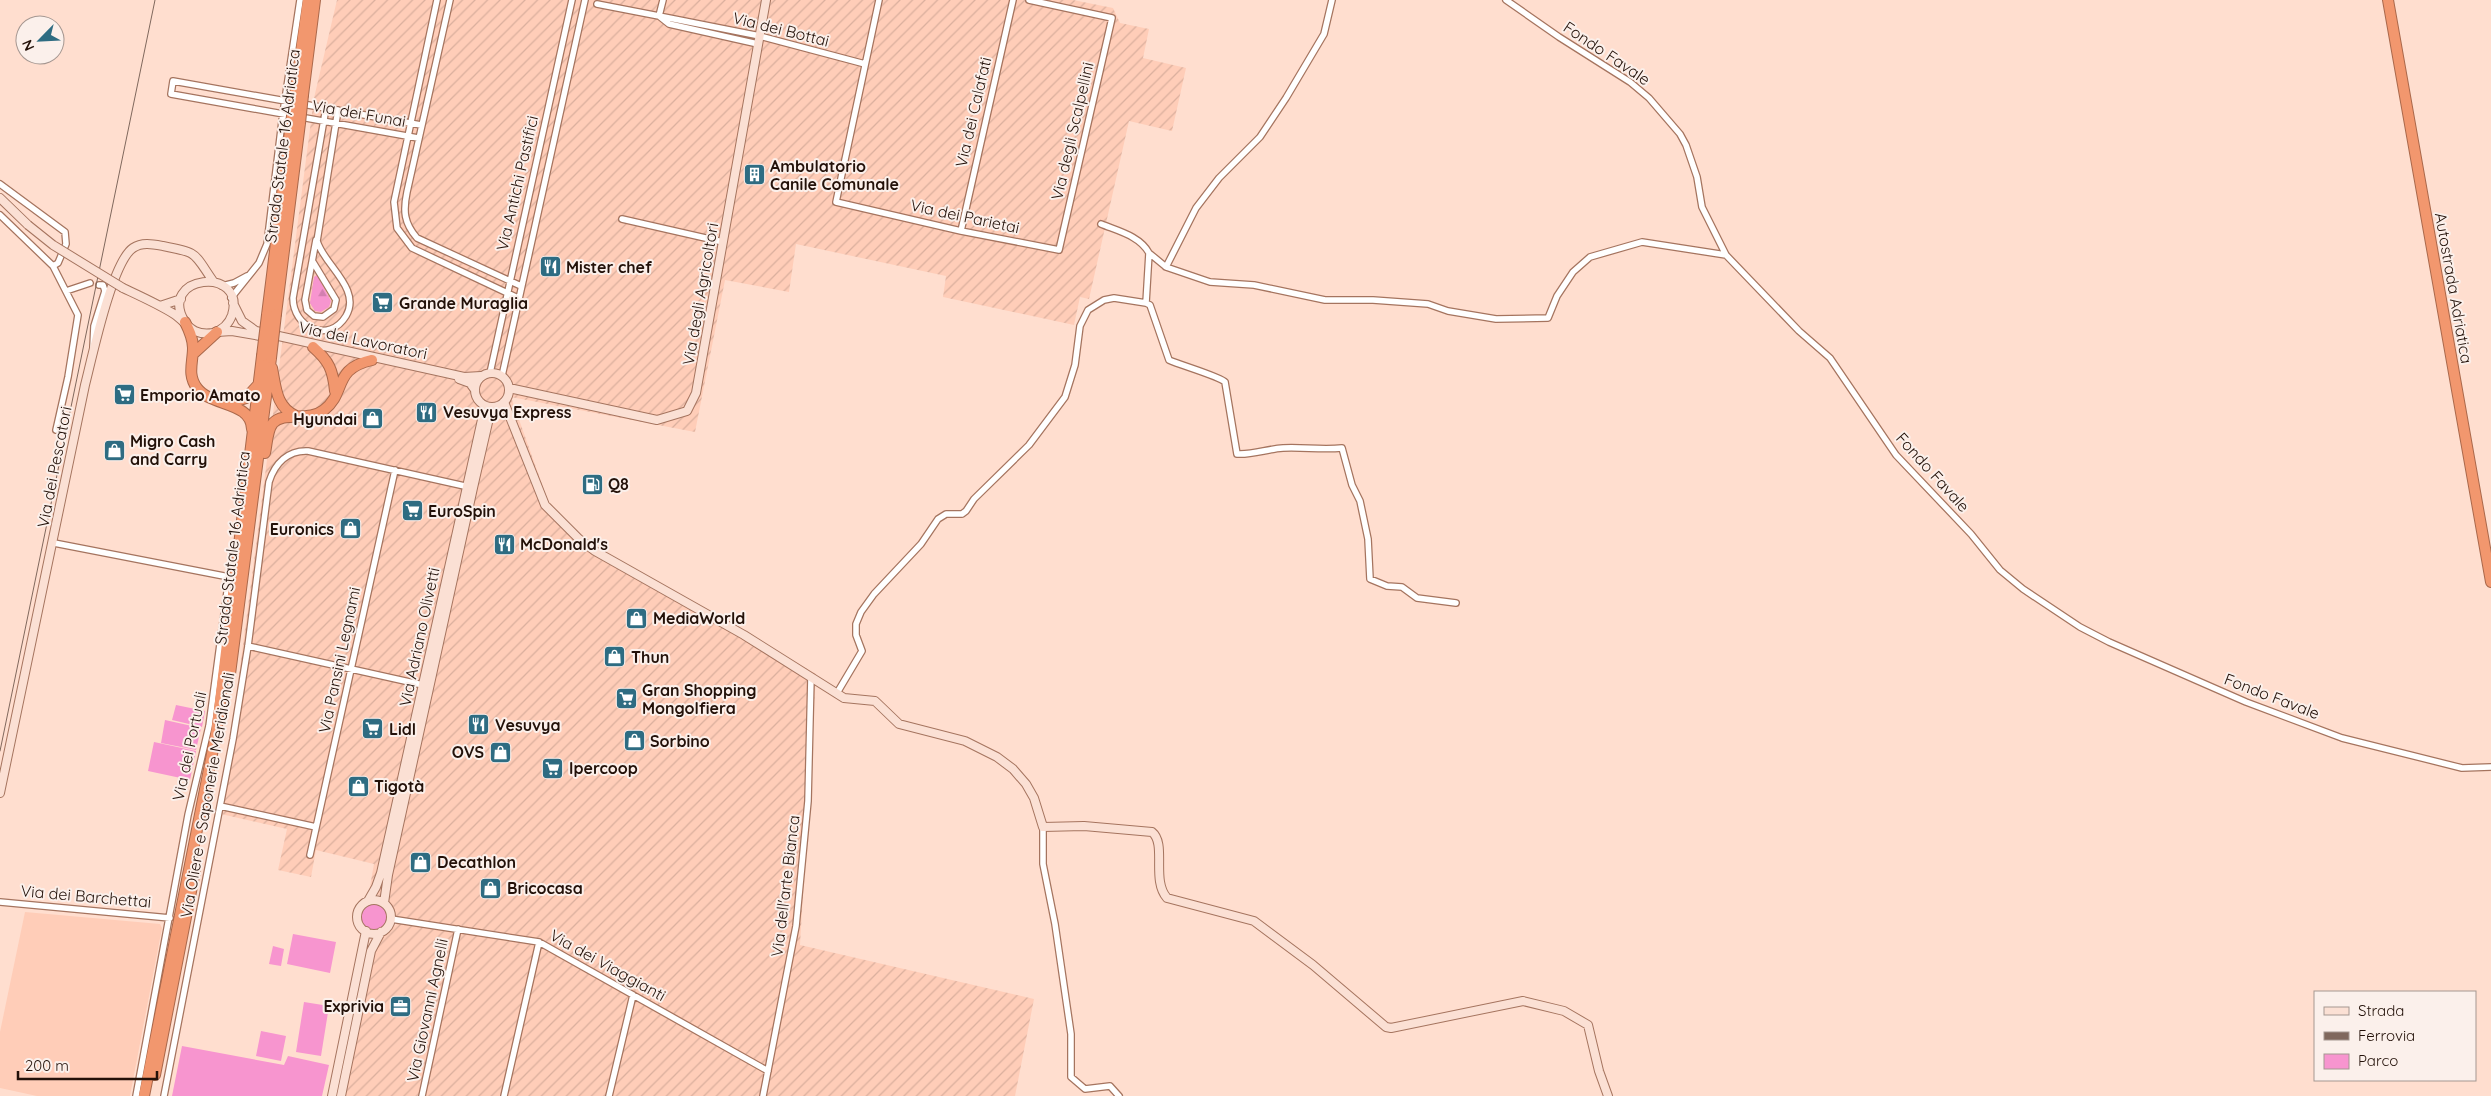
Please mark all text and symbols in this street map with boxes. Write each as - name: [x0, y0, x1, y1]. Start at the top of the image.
- street label: Via dei Bottai: [731, 7, 831, 51]
- north arrow: [15, 15, 65, 65]
- street label: Fondo Favale: [1560, 17, 1654, 89]
- text: N: [18, 37, 38, 54]
- street label: Strada Statale 16 Adriatica: [260, 48, 304, 244]
- street label: Via dei Calafati: [951, 55, 995, 169]
- street label: Via degli Scalpellini: [1046, 60, 1098, 202]
- street label: Via dei Funai: [311, 95, 407, 131]
- street label: Via Antichi Pastifici: [492, 113, 542, 253]
- place label: Ambulatorio Canile Comunale: [770, 156, 899, 194]
- building icon: Ambulatorio Canile Comunale: [742, 163, 766, 187]
- street label: Via dei Parietai: [909, 195, 1021, 237]
- street label: Autostrada Adriatica: [2431, 211, 2477, 365]
- street label: Via degli Agricoltori: [678, 221, 722, 367]
- restaurant icon: Mister chef: [538, 255, 562, 279]
- place label: Mister chef: [566, 257, 652, 277]
- supermarket icon: Grande Muraglia: [371, 291, 395, 315]
- place label: Grande Muraglia: [399, 293, 528, 313]
- street label: Via dei Lavoratori: [297, 317, 429, 363]
- supermarket icon: Emporio Amato: [112, 383, 136, 407]
- place label: Emporio Amato: [140, 385, 261, 405]
- restaurant icon: Vesuvya Express: [415, 400, 439, 424]
- place label: Vesuvya Express: [443, 402, 572, 422]
- street label: Via dei Pescatori: [32, 405, 76, 529]
- shop icon: Hyundai: [361, 407, 385, 431]
- place label: Hyundai: [293, 409, 357, 429]
- street label: Fondo Favale: [1892, 428, 1974, 516]
- place label: Migro Cash and Carry: [130, 431, 215, 469]
- shop icon: Migro Cash and Carry: [102, 438, 126, 462]
- street label: Strada Statale 16 Adriatica: [210, 450, 254, 646]
- fuel station icon: Q8: [580, 472, 604, 496]
- place label: Q8: [608, 474, 629, 494]
- supermarket icon: EuroSpin: [400, 499, 424, 523]
- place label: EuroSpin: [428, 501, 496, 521]
- shop icon: Euronics: [338, 517, 362, 541]
- place label: Euronics: [270, 519, 334, 539]
- restaurant icon: McDonald's: [492, 532, 516, 556]
- place label: McDonald's: [520, 534, 608, 554]
- street label: Via Adriano Olivetti: [394, 566, 444, 708]
- street label: Via Pansini Legnami: [314, 585, 364, 735]
- shop icon: MediaWorld: [625, 606, 649, 630]
- place label: MediaWorld: [653, 608, 745, 628]
- shop icon: Thun: [603, 645, 627, 669]
- place label: Thun: [631, 647, 669, 667]
- street label: Fondo Favale: [2222, 669, 2322, 723]
- street label: Via Oliere e Saponerie Meridionali: [176, 671, 238, 919]
- place label: Gran Shopping Mongolfiera: [642, 680, 756, 718]
- supermarket icon: Gran Shopping Mongolfiera: [614, 687, 638, 711]
- street label: Via dei Portuali: [168, 690, 210, 802]
- restaurant icon: Vesuvya: [467, 713, 491, 737]
- place label: Vesuvya: [495, 715, 560, 735]
- supermarket icon: Lidl: [361, 717, 385, 741]
- place label: Lidl: [389, 719, 416, 739]
- shop icon: Sorbino: [622, 729, 646, 753]
- place label: Sorbino: [650, 731, 710, 751]
- shop icon: OVS: [488, 740, 512, 764]
- place label: OVS: [452, 742, 484, 762]
- supermarket icon: Ipercoop: [541, 756, 565, 780]
- place label: Ipercoop: [569, 758, 638, 778]
- shop icon: Tigotà: [346, 774, 370, 798]
- place label: Tigotà: [374, 776, 424, 796]
- street label: Via dell'arte Bianca: [766, 814, 804, 958]
- shop icon: Decathlon: [409, 850, 433, 874]
- place label: Decathlon: [437, 852, 516, 872]
- shop icon: Bricocasa: [479, 876, 503, 900]
- place label: Bricocasa: [507, 878, 583, 898]
- street label: Via dei Barchettai: [20, 880, 152, 912]
- street label: Via dei Viaggianti: [546, 925, 670, 1005]
- street label: Via Giovanni Agnelli: [402, 936, 452, 1084]
- legend: [2314, 991, 2476, 1081]
- office icon: Exprivia: [388, 994, 412, 1018]
- place label: Exprivia: [323, 996, 384, 1016]
- text: Strada: [2358, 1001, 2404, 1020]
- text: Ferrovia: [2358, 1026, 2415, 1045]
- scale bar: [18, 1048, 156, 1080]
- text: Parco: [2358, 1051, 2398, 1070]
- text: 200 m: [25, 1056, 69, 1075]

